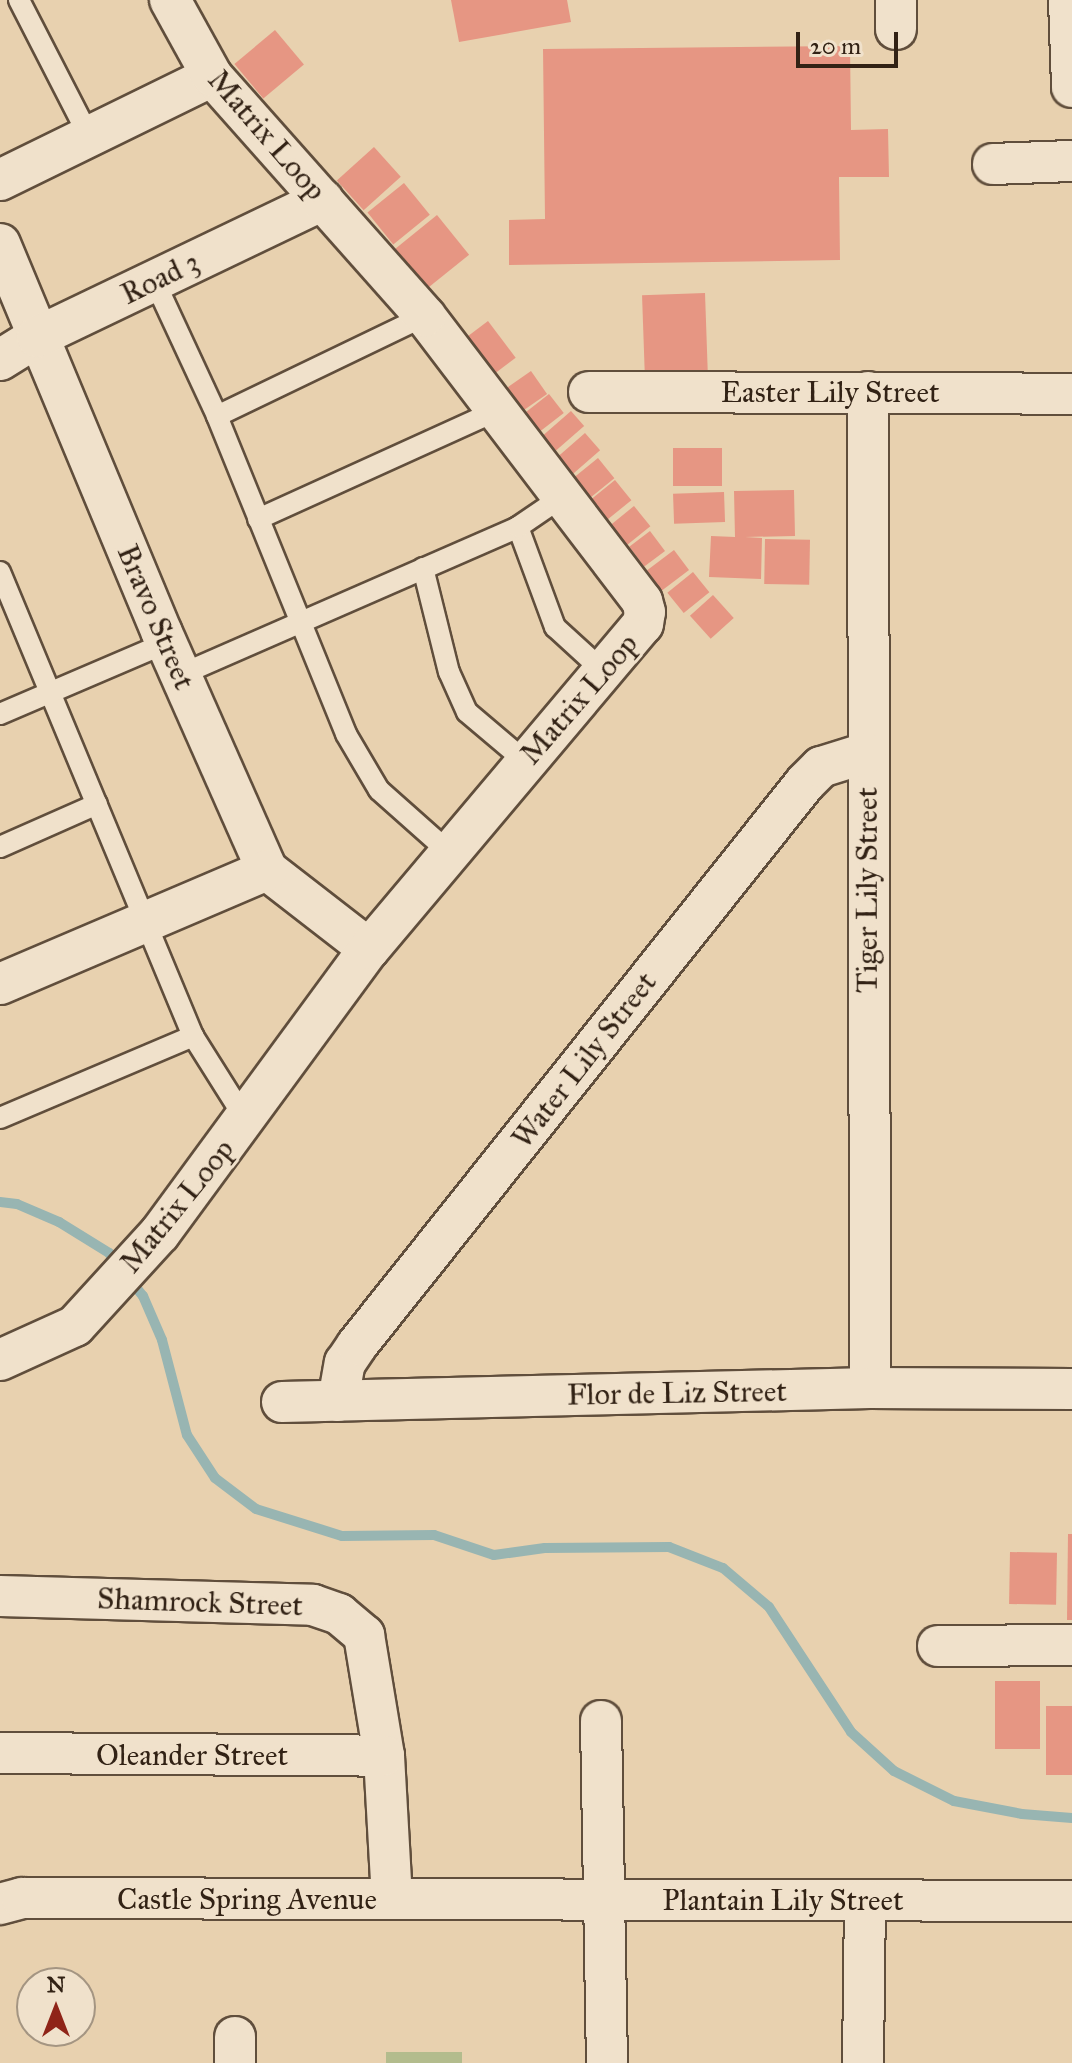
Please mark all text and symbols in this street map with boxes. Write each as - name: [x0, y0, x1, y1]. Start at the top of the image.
- scale bar: [800, 16, 902, 66]
- text: 20 m: [810, 31, 861, 61]
- street label: Matrix Loop: [200, 62, 334, 208]
- street label: Road 3: [115, 244, 205, 312]
- street label: Easter Lily Street: [720, 374, 940, 410]
- street label: Bravo Street: [109, 539, 203, 695]
- street label: Matrix Loop: [512, 626, 646, 772]
- street label: Tiger Lily Street: [849, 787, 885, 993]
- street label: Water Lily Street: [504, 965, 664, 1155]
- street label: Matrix Loop: [112, 1132, 242, 1280]
- street label: Flor de Liz Street: [567, 1373, 787, 1413]
- street label: Shamrock Street: [97, 1580, 303, 1624]
- street label: Oleander Street: [96, 1737, 288, 1773]
- street label: Castle Spring Avenue: [117, 1881, 377, 1917]
- street label: Plantain Lily Street: [662, 1882, 904, 1918]
- north arrow: [16, 1967, 96, 2047]
- text: N: [47, 1971, 65, 1998]

